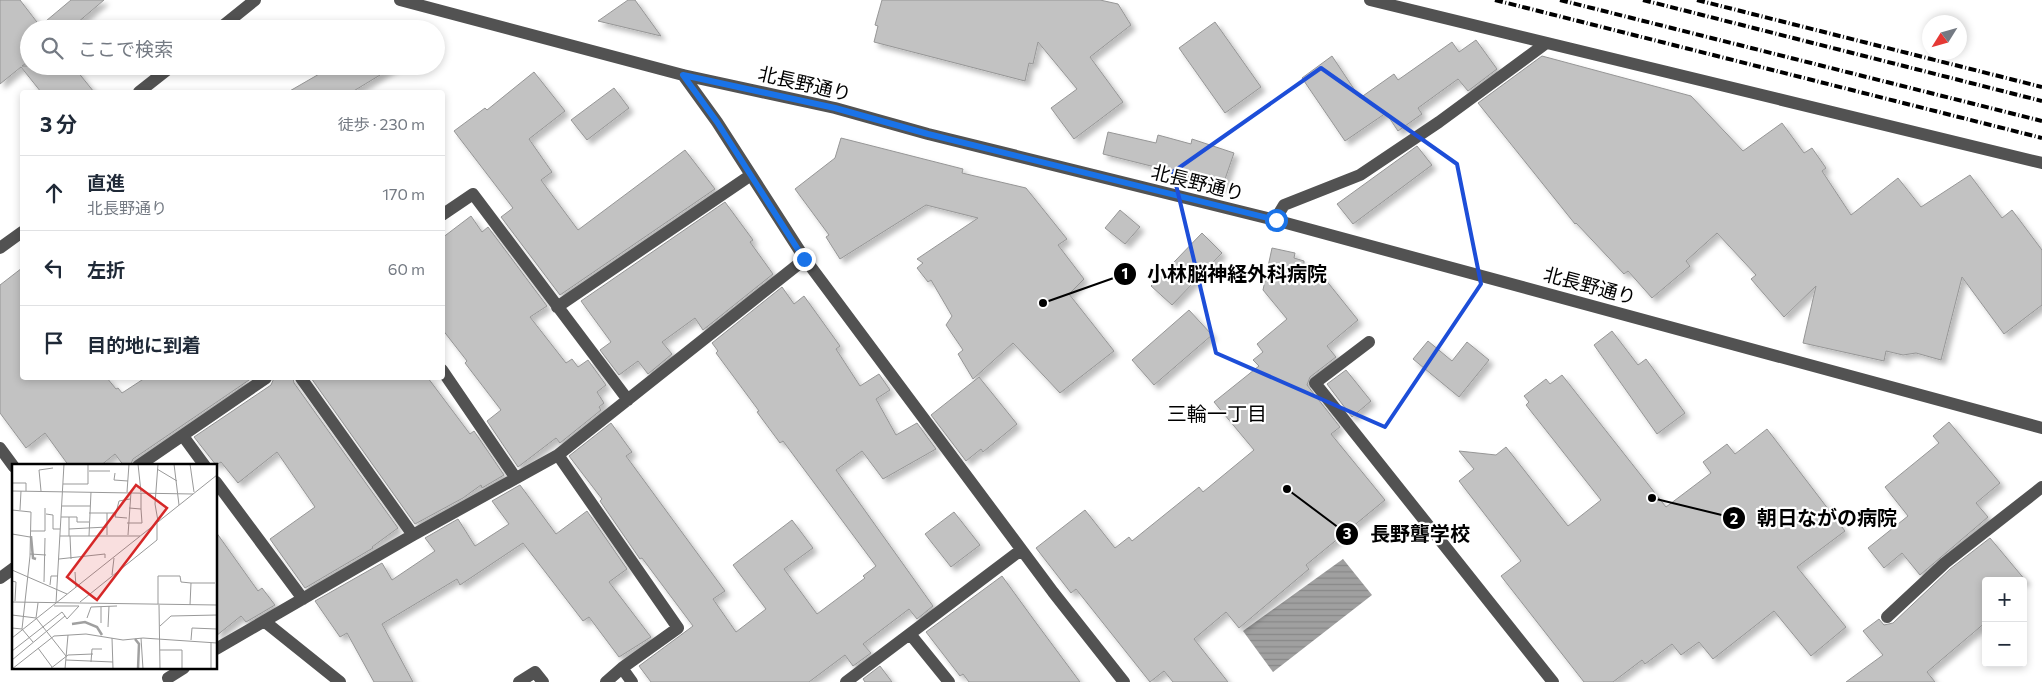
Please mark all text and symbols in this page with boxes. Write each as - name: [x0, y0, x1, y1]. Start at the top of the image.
- north arrow: [1922, 15, 1967, 60]
- search box: [20, 20, 445, 75]
- icon: search: [38, 34, 66, 62]
- text: ここで検索: [78, 37, 173, 60]
- street label: 北長野通り: [756, 61, 854, 105]
- text: 3 分: [40, 111, 77, 136]
- text: 徒歩 · 230 m: [338, 114, 425, 133]
- street label: 北長野通り: [1149, 159, 1247, 205]
- text: 直進: [87, 171, 125, 194]
- icon: ahead: [40, 179, 68, 207]
- text: 170 m: [382, 184, 425, 203]
- text: 北長野通り: [87, 198, 167, 217]
- route start: [1265, 209, 1288, 232]
- route end: [793, 248, 816, 271]
- icon: left: [40, 254, 68, 282]
- callout: 小林脳神経外科病院: [1112, 256, 1337, 291]
- text: 左折: [87, 258, 125, 281]
- text: 60 m: [388, 259, 425, 278]
- text: 小林脳神経外科病院: [1147, 261, 1327, 285]
- street label: 北長野通り: [1541, 262, 1639, 308]
- text: 1: [1122, 264, 1128, 282]
- icon: arrive: [40, 329, 68, 357]
- text: 目的地に到着: [87, 333, 201, 356]
- district label: 三輪一丁目: [1167, 401, 1267, 425]
- inset map: [12, 464, 218, 670]
- callout: 朝日ながの病院: [1722, 501, 1907, 536]
- text: 朝日ながの病院: [1757, 505, 1897, 529]
- text: 2: [1730, 509, 1738, 527]
- callout: 長野聾学校: [1335, 516, 1480, 551]
- text: 長野聾学校: [1370, 521, 1470, 545]
- text: 3: [1343, 524, 1352, 542]
- map controls: [1982, 577, 2027, 667]
- button: +: [1982, 577, 2027, 622]
- button: −: [1982, 622, 2027, 667]

